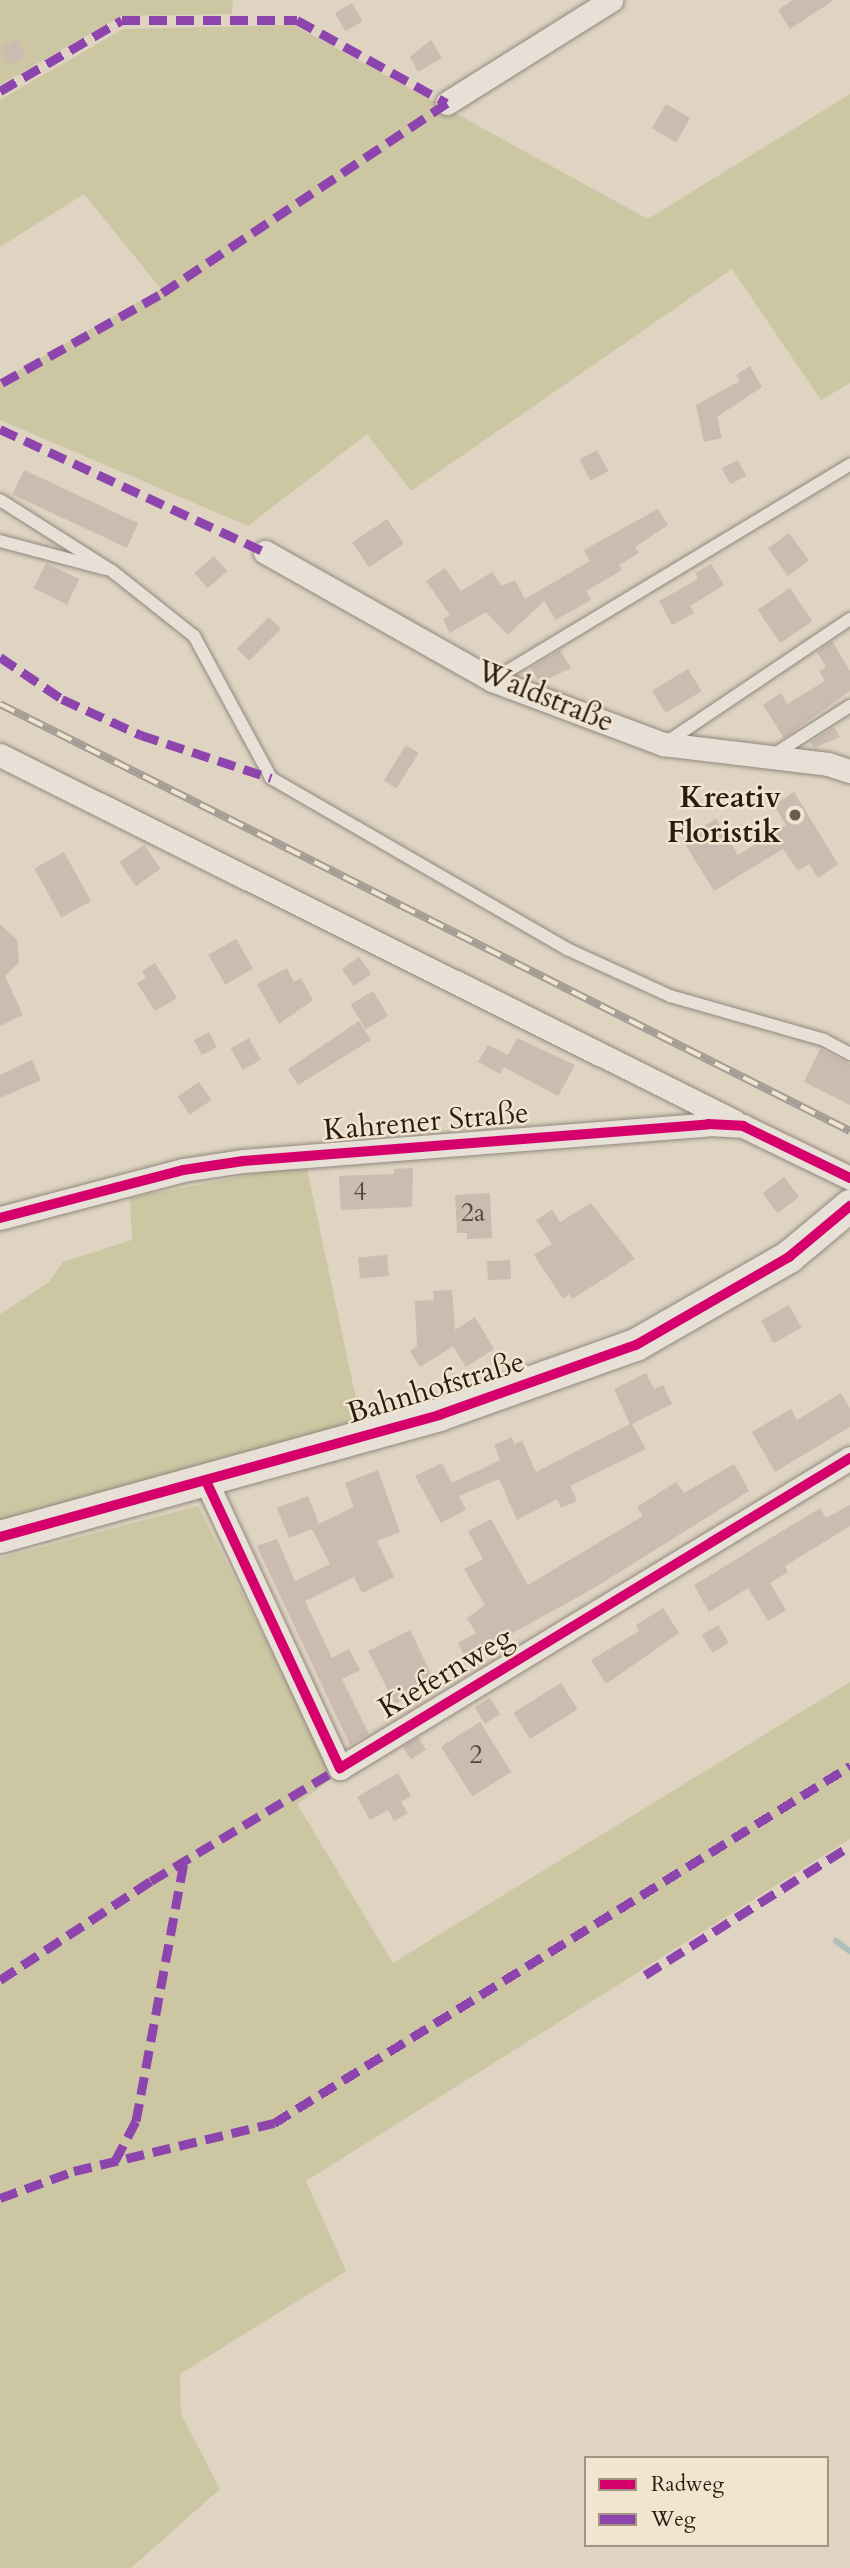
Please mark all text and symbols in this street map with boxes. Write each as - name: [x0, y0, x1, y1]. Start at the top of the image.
- street label: Waldstraße: [471, 653, 619, 741]
- place label: Kreativ Floristik: [667, 780, 781, 850]
- marker: Kreativ Floristik: [787, 807, 803, 823]
- street label: Kahrener Straße: [322, 1095, 530, 1149]
- house number: 4: [353, 1176, 367, 1208]
- house number: 2a: [461, 1197, 485, 1229]
- street label: Bahnhofstraße: [343, 1344, 529, 1432]
- street label: Kiefernweg: [373, 1619, 519, 1727]
- house number: 2: [469, 1739, 483, 1771]
- legend: [584, 2456, 829, 2547]
- text: Radweg: [651, 2470, 724, 2499]
- text: Weg: [651, 2505, 696, 2534]

